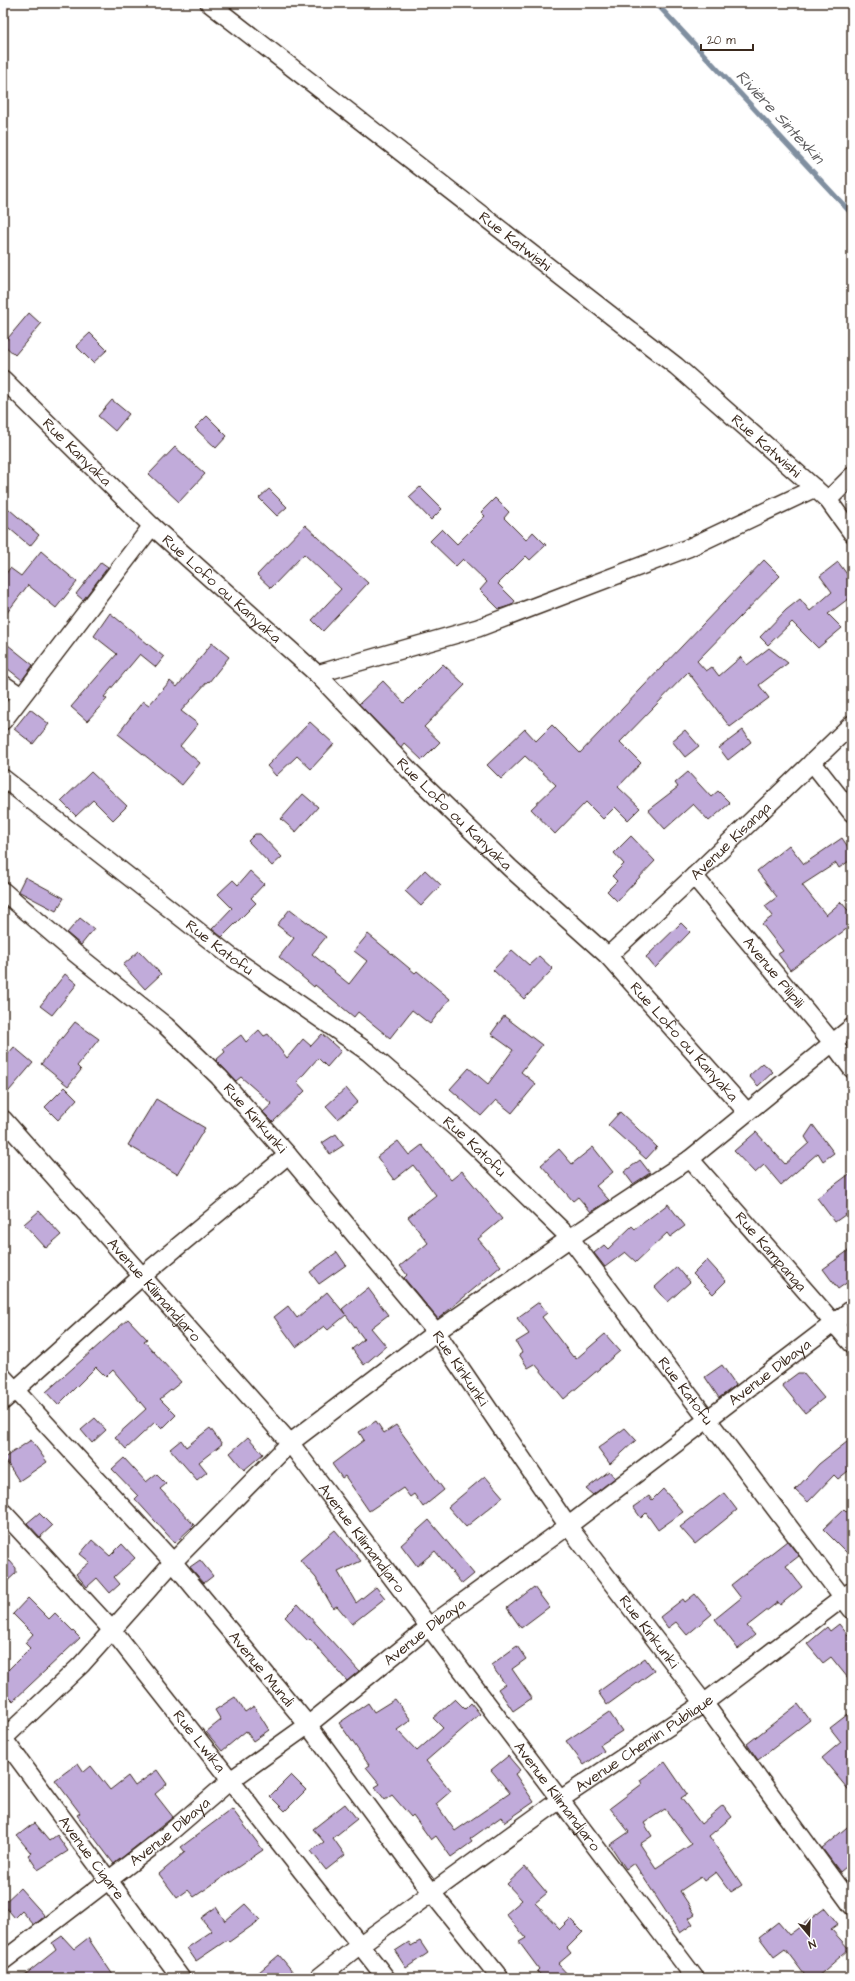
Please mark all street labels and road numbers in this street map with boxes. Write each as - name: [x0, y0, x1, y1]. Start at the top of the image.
- street label: Rue Katwishi: [475, 206, 557, 277]
- street label: Rue Katwishi: [727, 409, 806, 483]
- street label: Rue Kanyaka: [38, 413, 116, 491]
- street label: Rue Lofo ou Kanyaka: [158, 529, 286, 648]
- street label: Rue Lofo ou Kanyaka: [392, 753, 517, 875]
- street label: Avenue Kisanga: [686, 797, 776, 885]
- street label: Rue Katofu: [181, 915, 258, 980]
- street label: Avenue Pilipili: [738, 932, 810, 1013]
- street label: Rue Lofo ou Kanyaka: [625, 977, 743, 1106]
- street label: Rue Kinkunki: [219, 1078, 293, 1158]
- street label: Rue Katofu: [438, 1111, 511, 1182]
- street label: Rue Kampanga: [730, 1207, 812, 1296]
- street label: Avenue Kilimandjaro: [102, 1233, 206, 1347]
- street label: Rue Kinkunki: [427, 1326, 494, 1411]
- street label: Avenue Dibaya: [724, 1333, 815, 1410]
- street label: Rue Katofu: [653, 1352, 719, 1429]
- street label: Avenue Kilimandjaro: [314, 1479, 411, 1598]
- street label: Rue Kinkunki: [614, 1591, 685, 1673]
- street label: Avenue Dibaya: [379, 1593, 470, 1670]
- street label: Avenue Mundi: [224, 1627, 299, 1712]
- street label: Avenue Chemin Publique: [571, 1689, 718, 1797]
- street label: Rue Lwika: [168, 1705, 231, 1777]
- street label: Avenue Kilimandjaro: [509, 1737, 606, 1856]
- street label: Avenue Dibaya: [125, 1792, 215, 1871]
- street label: Avenue Cigare: [54, 1811, 130, 1904]

